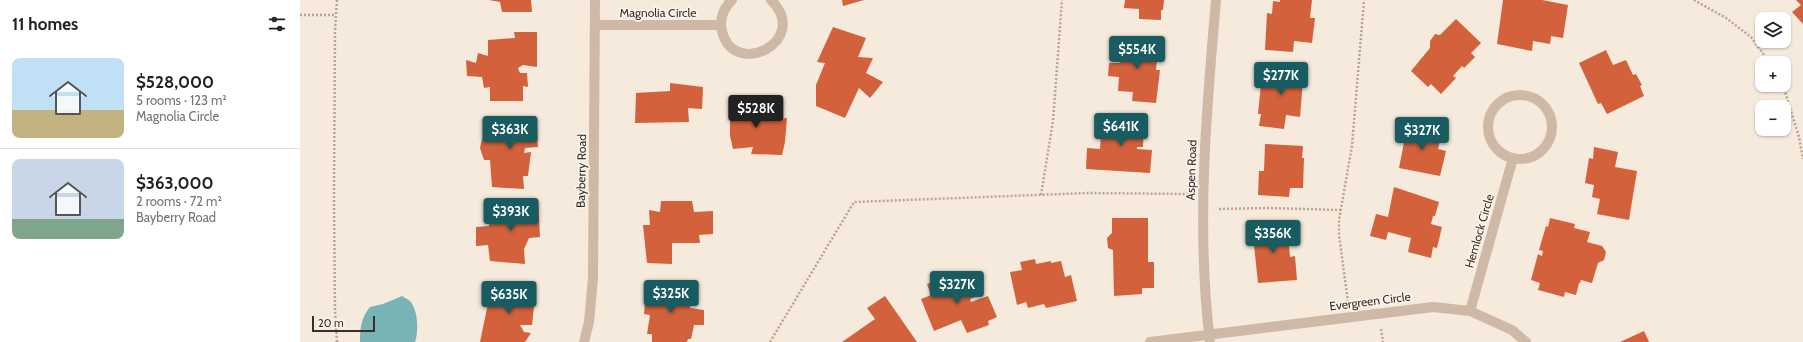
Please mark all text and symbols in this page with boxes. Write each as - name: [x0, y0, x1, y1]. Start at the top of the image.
- street label: Magnolia Circle: [620, 5, 696, 20]
- map controls: [1755, 12, 1791, 136]
- button: layers: [1755, 12, 1791, 48]
- icon: filters: [266, 13, 288, 35]
- text: 11 homes: [12, 14, 78, 34]
- pin: $554K: [1109, 36, 1165, 70]
- text: $554K: [1118, 41, 1156, 57]
- button: +: [1755, 56, 1791, 92]
- pin: $277K: [1253, 62, 1309, 96]
- text: $277K: [1263, 67, 1299, 83]
- text: $528,000: [136, 72, 214, 92]
- icon: home: [44, 74, 92, 122]
- text: 5 rooms · 123 m²: [136, 92, 227, 108]
- pin: $528K: [728, 95, 784, 129]
- text: $528K: [737, 100, 775, 116]
- button: −: [1755, 100, 1791, 136]
- text: Magnolia Circle: [136, 108, 219, 124]
- pin: $641K: [1093, 113, 1149, 147]
- pin: $363K: [482, 116, 538, 150]
- pin: $327K: [1394, 117, 1450, 151]
- text: $641K: [1103, 118, 1139, 134]
- text: $363K: [491, 121, 529, 137]
- text: $327K: [1404, 122, 1440, 138]
- street label: Bayberry Road: [573, 134, 589, 208]
- street label: Aspen Road: [1182, 139, 1200, 201]
- text: $363,000: [136, 173, 214, 193]
- icon: home: [44, 175, 92, 223]
- street label: Hemlock Circle: [1461, 192, 1497, 270]
- text: 2 rooms · 72 m²: [136, 193, 222, 209]
- pin: $393K: [483, 198, 539, 232]
- text: $393K: [492, 203, 530, 219]
- text: Bayberry Road: [136, 209, 216, 225]
- pin: $356K: [1245, 220, 1301, 254]
- text: $356K: [1255, 225, 1292, 241]
- pin: $327K: [929, 271, 985, 305]
- text: $327K: [939, 276, 975, 292]
- pin: $325K: [643, 280, 699, 314]
- pin: $635K: [481, 281, 537, 315]
- text: $325K: [653, 285, 689, 301]
- text: $635K: [491, 286, 528, 302]
- street label: Evergreen Circle: [1329, 289, 1411, 313]
- scale bar: [312, 314, 375, 333]
- text: 20 m: [318, 316, 344, 330]

